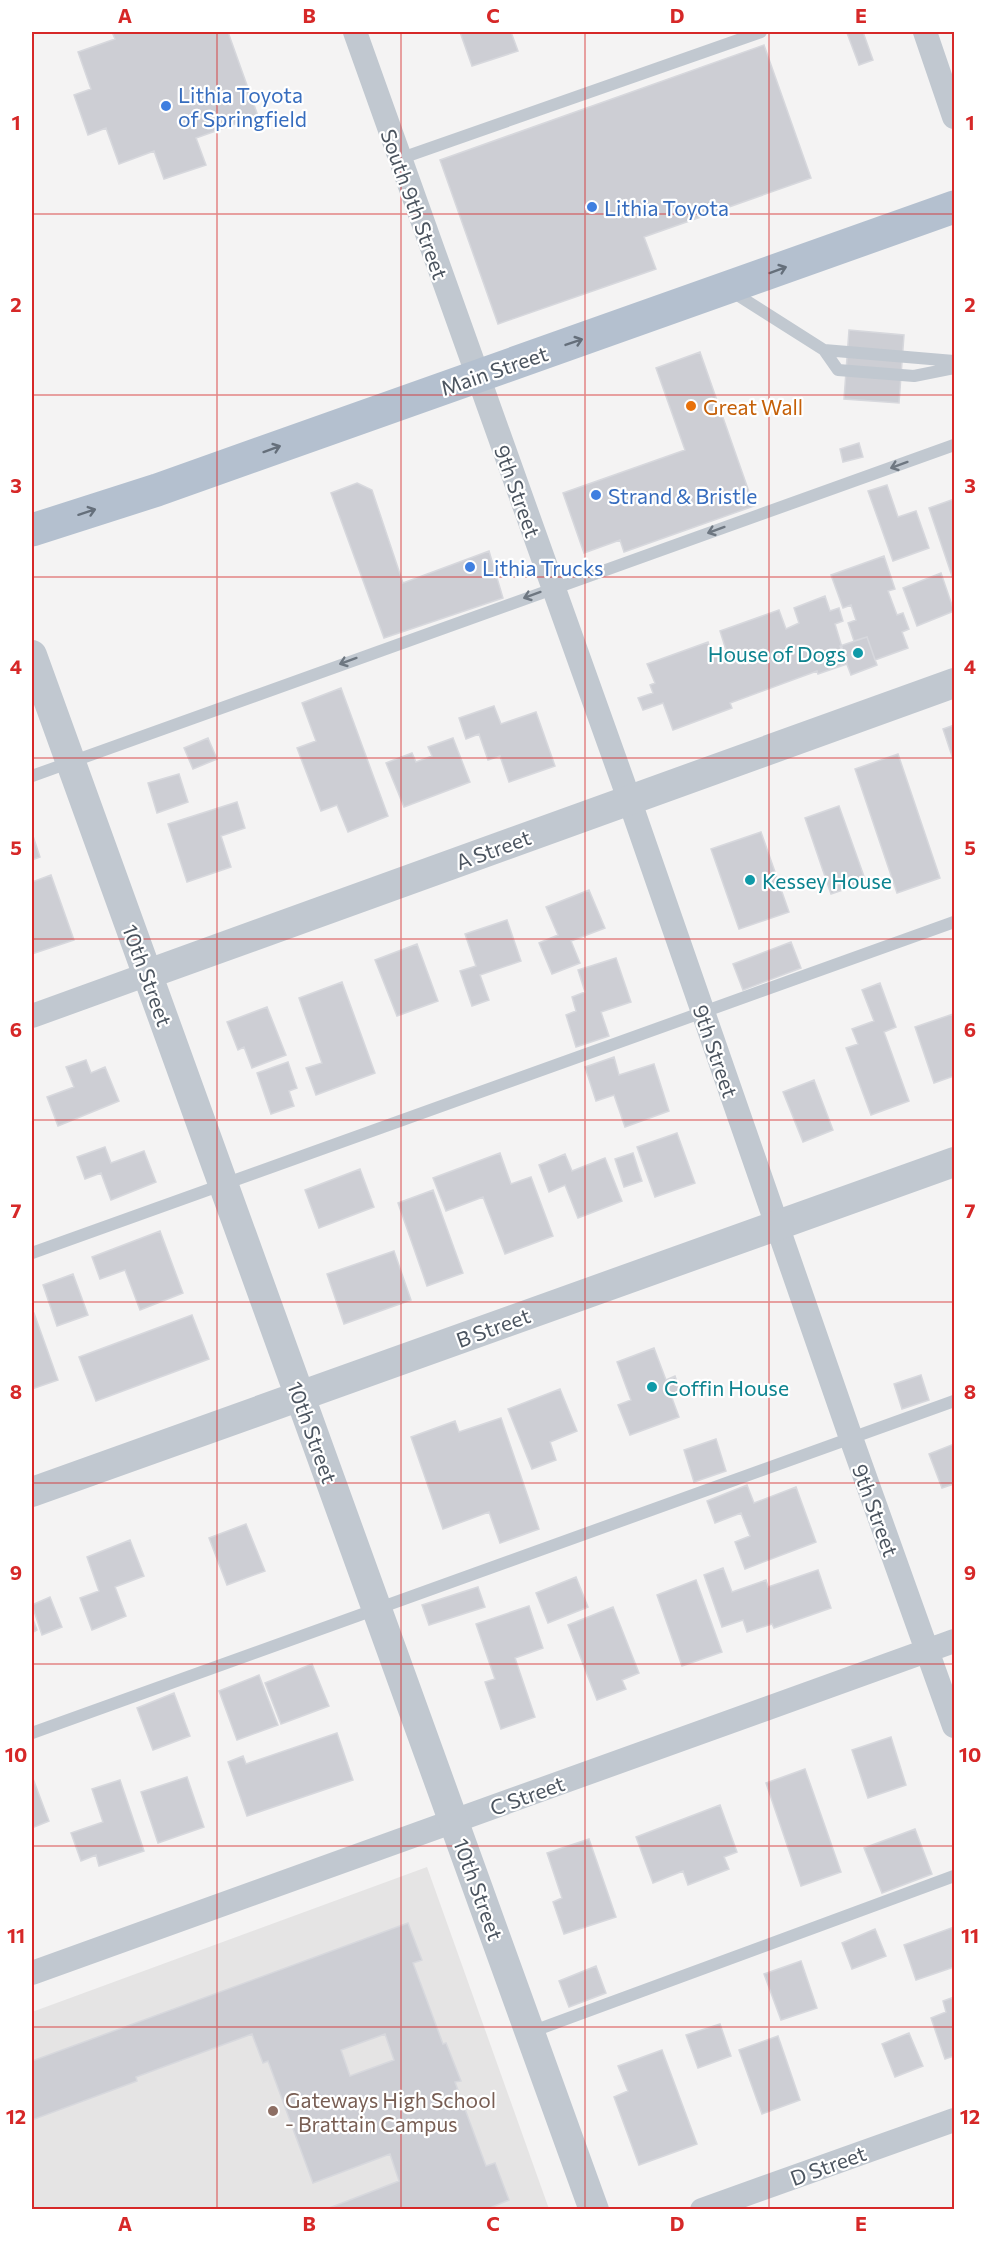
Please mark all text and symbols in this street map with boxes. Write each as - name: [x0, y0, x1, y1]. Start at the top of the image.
- text: A: [118, 3, 132, 27]
- text: B: [302, 3, 316, 27]
- text: C: [486, 3, 500, 27]
- text: D: [670, 3, 684, 27]
- text: E: [855, 3, 867, 27]
- place label: Lithia Toyota of Springfield: [178, 82, 307, 131]
- marker: Lithia Toyota of Springfield: [159, 99, 173, 113]
- text: 1: [11, 110, 21, 134]
- text: 1: [965, 110, 975, 134]
- street label: South 9th Street: [376, 125, 454, 283]
- place label: Lithia Toyota: [604, 195, 729, 220]
- marker: Lithia Toyota: [585, 200, 599, 214]
- one-way arrow: [768, 264, 787, 275]
- text: 2: [10, 292, 22, 316]
- text: 2: [964, 292, 976, 316]
- one-way arrow: [564, 336, 583, 347]
- street label: Main Street: [437, 340, 551, 400]
- place label: Great Wall: [703, 394, 803, 419]
- marker: Great Wall: [684, 399, 698, 413]
- street label: 9th Street: [490, 441, 546, 541]
- one-way arrow: [262, 443, 281, 454]
- one-way arrow: [890, 460, 909, 471]
- text: 3: [10, 473, 22, 497]
- text: 3: [964, 473, 976, 497]
- place label: Strand & Bristle: [608, 483, 757, 508]
- marker: Strand & Bristle: [589, 488, 603, 502]
- one-way arrow: [77, 506, 96, 517]
- one-way arrow: [707, 526, 725, 537]
- place label: Lithia Trucks: [482, 555, 604, 580]
- marker: Lithia Trucks: [463, 560, 477, 574]
- one-way arrow: [523, 591, 542, 602]
- place label: House of Dogs: [708, 641, 846, 666]
- marker: House of Dogs: [851, 646, 865, 660]
- text: 4: [10, 654, 22, 678]
- text: 4: [964, 654, 976, 678]
- one-way arrow: [339, 657, 358, 668]
- street label: A Street: [452, 824, 534, 874]
- text: 5: [10, 835, 22, 859]
- text: 5: [964, 835, 976, 859]
- place label: Kessey House: [762, 868, 892, 893]
- marker: Kessey House: [743, 873, 757, 887]
- street label: 10th Street: [118, 921, 178, 1029]
- street label: 9th Street: [688, 1001, 744, 1101]
- text: 6: [10, 1017, 22, 1041]
- text: 6: [964, 1017, 976, 1041]
- text: 7: [11, 1198, 22, 1222]
- text: 7: [965, 1198, 976, 1222]
- street label: B Street: [453, 1302, 533, 1352]
- place label: Coffin House: [664, 1375, 789, 1400]
- street label: 10th Street: [283, 1378, 343, 1486]
- text: 8: [10, 1379, 22, 1403]
- text: 8: [964, 1379, 976, 1403]
- marker: Coffin House: [645, 1380, 659, 1394]
- street label: 9th Street: [848, 1460, 904, 1560]
- text: 9: [10, 1560, 22, 1584]
- text: 9: [964, 1560, 976, 1584]
- text: 10: [5, 1742, 27, 1766]
- text: 10: [959, 1742, 981, 1766]
- street label: C Street: [486, 1770, 568, 1820]
- street label: 10th Street: [449, 1835, 509, 1943]
- text: 11: [7, 1923, 25, 1947]
- text: 11: [961, 1923, 979, 1947]
- place label: Gateways High School - Brattain Campus: [285, 2087, 496, 2136]
- text: 12: [6, 2104, 26, 2128]
- marker: Gateways High School - Brattain Campus: [266, 2104, 280, 2118]
- text: 12: [960, 2104, 980, 2128]
- street label: D Street: [787, 2140, 869, 2190]
- text: A: [118, 2211, 132, 2235]
- text: B: [302, 2211, 316, 2235]
- text: C: [486, 2211, 500, 2235]
- text: D: [670, 2211, 684, 2235]
- text: E: [855, 2211, 867, 2235]

